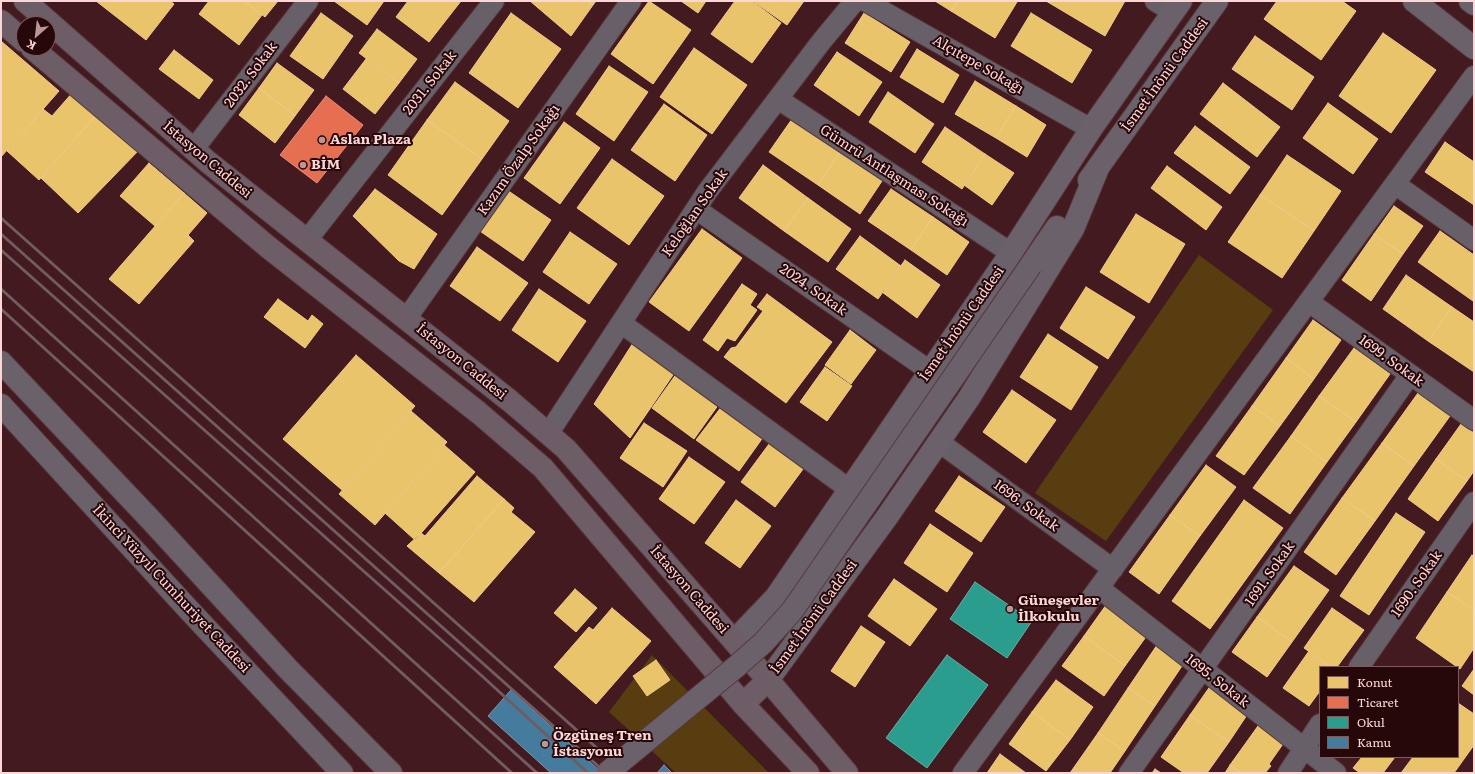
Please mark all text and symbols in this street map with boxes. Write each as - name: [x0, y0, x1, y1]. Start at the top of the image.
- street label: İsmet İnönü Caddesi: [1118, 15, 1212, 135]
- north arrow: [16, 16, 56, 56]
- street label: Alçıtepe Sokağı: [929, 32, 1027, 98]
- text: K: [23, 37, 38, 55]
- street label: 2032. Sokak: [221, 39, 281, 111]
- street label: 2031. Sokak: [400, 48, 460, 118]
- street label: Kazım Özalp Sokağı: [474, 101, 564, 219]
- street label: İstasyon Caddesi: [159, 118, 255, 202]
- street label: Gümrü Antlaşması Sokağı: [817, 122, 971, 230]
- place label: Aslan Plaza: [330, 132, 411, 148]
- marker: Aslan Plaza: [317, 135, 327, 145]
- place label: BİM: [311, 157, 340, 173]
- marker: BİM: [298, 160, 308, 170]
- street label: Keloğlan Sokak: [659, 166, 731, 260]
- street label: 2024. Sokak: [776, 261, 850, 319]
- street label: İsmet İnönü Caddesi: [916, 263, 1008, 385]
- street label: İstasyon Caddesi: [413, 321, 509, 403]
- street label: 1699. Sokak: [1355, 332, 1427, 390]
- street label: 1696. Sokak: [990, 477, 1062, 535]
- street label: İkinci Yüzyıl Cumhuriyet Caddesi: [89, 502, 253, 676]
- street label: 1691. Sokak: [1242, 539, 1298, 609]
- street label: İstasyon Caddesi: [646, 543, 732, 637]
- street label: 1690. Sokak: [1388, 548, 1446, 620]
- street label: İsmet İnönü Caddesi: [767, 557, 861, 677]
- place label: Güneşevler İlkokulu: [1018, 593, 1099, 626]
- marker: Güneşevler İlkokulu: [1005, 604, 1015, 614]
- street label: 1695. Sokak: [1182, 651, 1252, 711]
- legend: [1319, 666, 1459, 758]
- text: Konut: [1357, 673, 1392, 691]
- text: Ticaret: [1357, 693, 1399, 711]
- text: Okul: [1357, 713, 1385, 731]
- place label: Özgüneş Tren İstasyonu: [553, 728, 652, 760]
- text: Kamu: [1357, 733, 1391, 751]
- marker: Özgüneş Tren İstasyonu: [540, 739, 550, 749]

